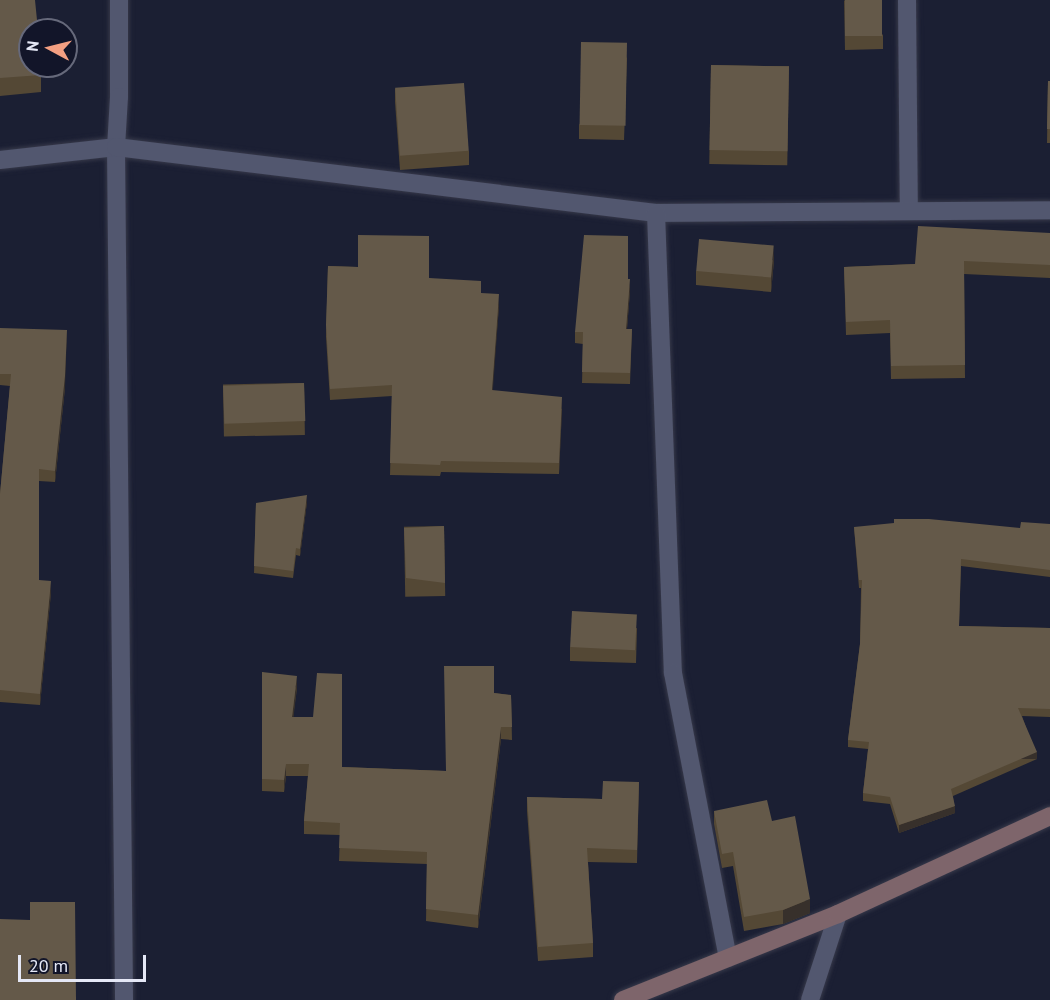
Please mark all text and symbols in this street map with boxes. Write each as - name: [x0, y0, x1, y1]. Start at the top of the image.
- north arrow: [18, 18, 78, 78]
- text: N: [22, 40, 43, 52]
- scale bar: [21, 943, 148, 981]
- text: 20 m: [29, 954, 68, 977]

